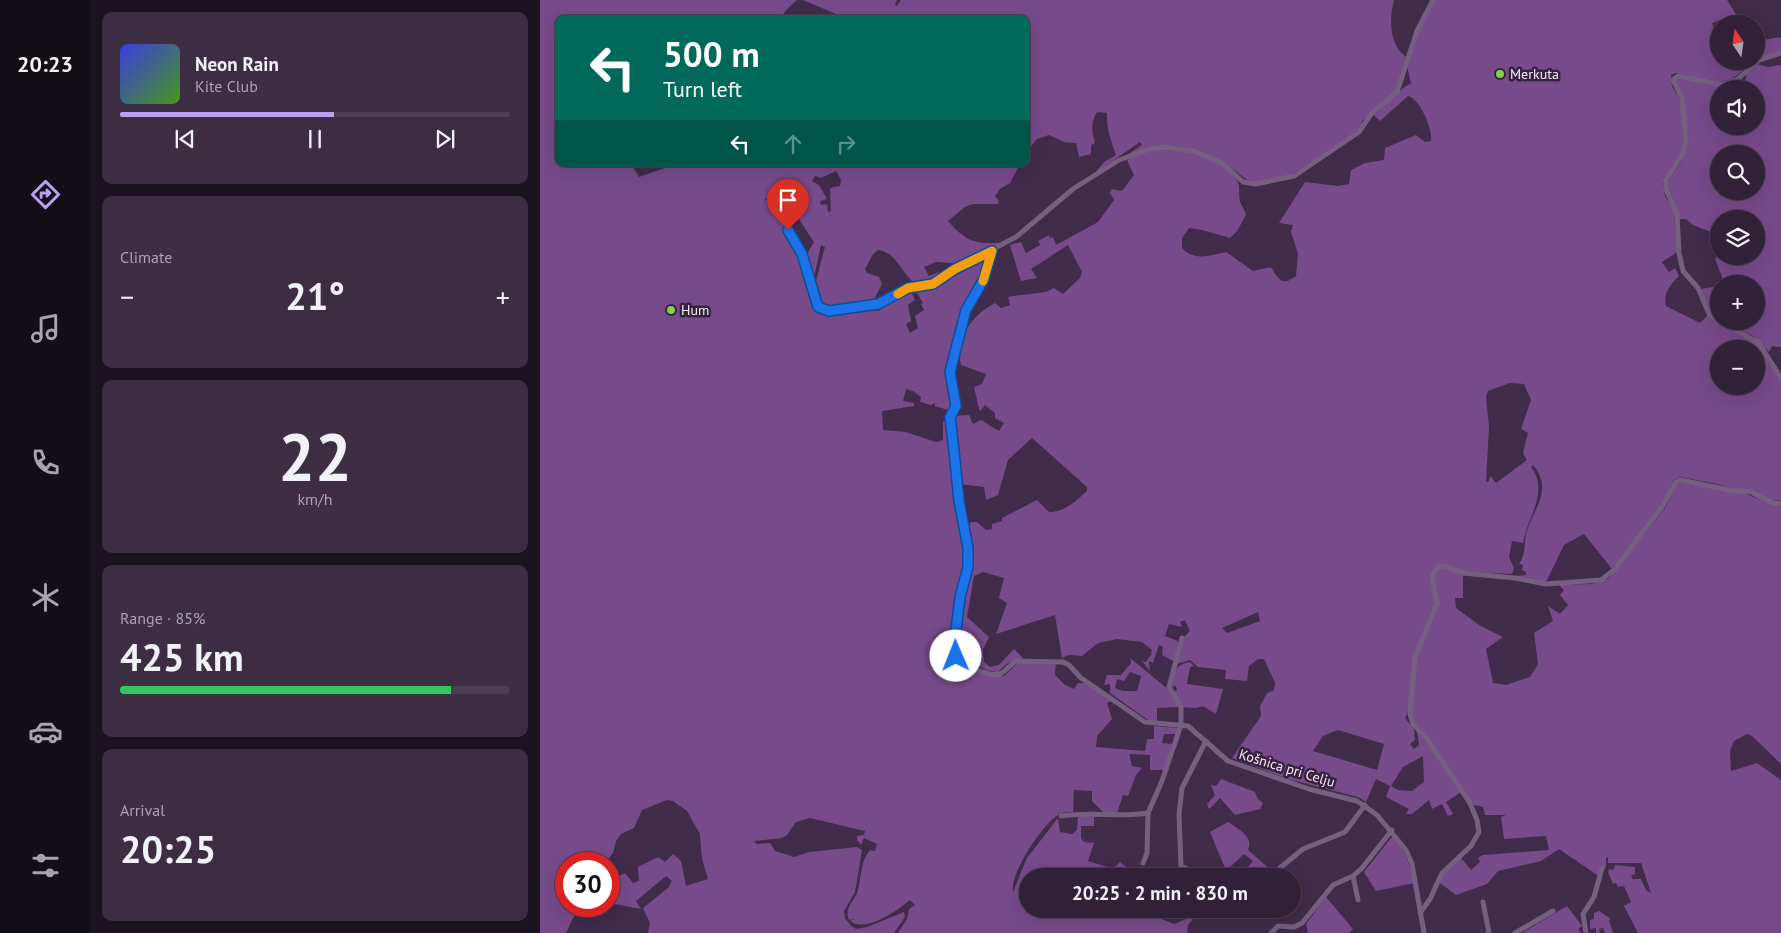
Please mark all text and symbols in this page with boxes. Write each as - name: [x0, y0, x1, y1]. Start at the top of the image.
- north arrow: [1710, 15, 1765, 70]
- map controls: [1710, 15, 1765, 395]
- text: 500 m: [663, 31, 760, 77]
- icon: left: [580, 35, 645, 100]
- text: 20:23: [17, 50, 73, 78]
- text: Neon Rain: [195, 52, 279, 76]
- place label: Merkuta: [1510, 65, 1559, 83]
- marker: Merkuta: [1494, 68, 1506, 80]
- text: Turn left: [663, 75, 742, 103]
- text: Kite Club: [195, 76, 258, 96]
- button: sound: [1710, 80, 1765, 135]
- icon: previous: [171, 125, 199, 153]
- icon: pause: [301, 125, 329, 153]
- icon: next: [431, 125, 459, 153]
- icon: left: [726, 130, 754, 158]
- icon: ahead: [779, 130, 807, 158]
- icon: right: [832, 130, 860, 158]
- button: search: [1710, 145, 1765, 200]
- icon: directions: [28, 177, 63, 212]
- pin: [767, 179, 809, 230]
- icon: arrive: [774, 186, 802, 214]
- button: layers: [1710, 210, 1765, 265]
- text: Climate: [120, 247, 172, 267]
- text: 21°: [285, 271, 345, 320]
- button: +: [1710, 275, 1765, 330]
- text: −: [120, 278, 134, 315]
- text: +: [496, 278, 510, 315]
- place label: Hum: [681, 301, 709, 319]
- marker: Hum: [665, 304, 677, 316]
- icon: music: [28, 311, 63, 346]
- button: −: [1710, 340, 1765, 395]
- text: 22: [278, 414, 352, 498]
- icon: phone: [28, 445, 63, 480]
- text: km/h: [297, 489, 333, 509]
- icon: climate: [28, 580, 63, 615]
- text: Range · 85%: [120, 608, 205, 628]
- position arrow: [929, 629, 981, 681]
- text: 425 km: [120, 632, 244, 681]
- icon: car: [28, 714, 63, 749]
- street label: Košnica pri Celju: [1237, 745, 1337, 791]
- text: Arrival: [120, 800, 165, 820]
- text: 20:25: [120, 824, 216, 873]
- icon: filters: [28, 848, 63, 883]
- speed limit sign: 30: [555, 852, 620, 917]
- text: 20:25 · 2 min · 830 m: [1072, 881, 1248, 905]

